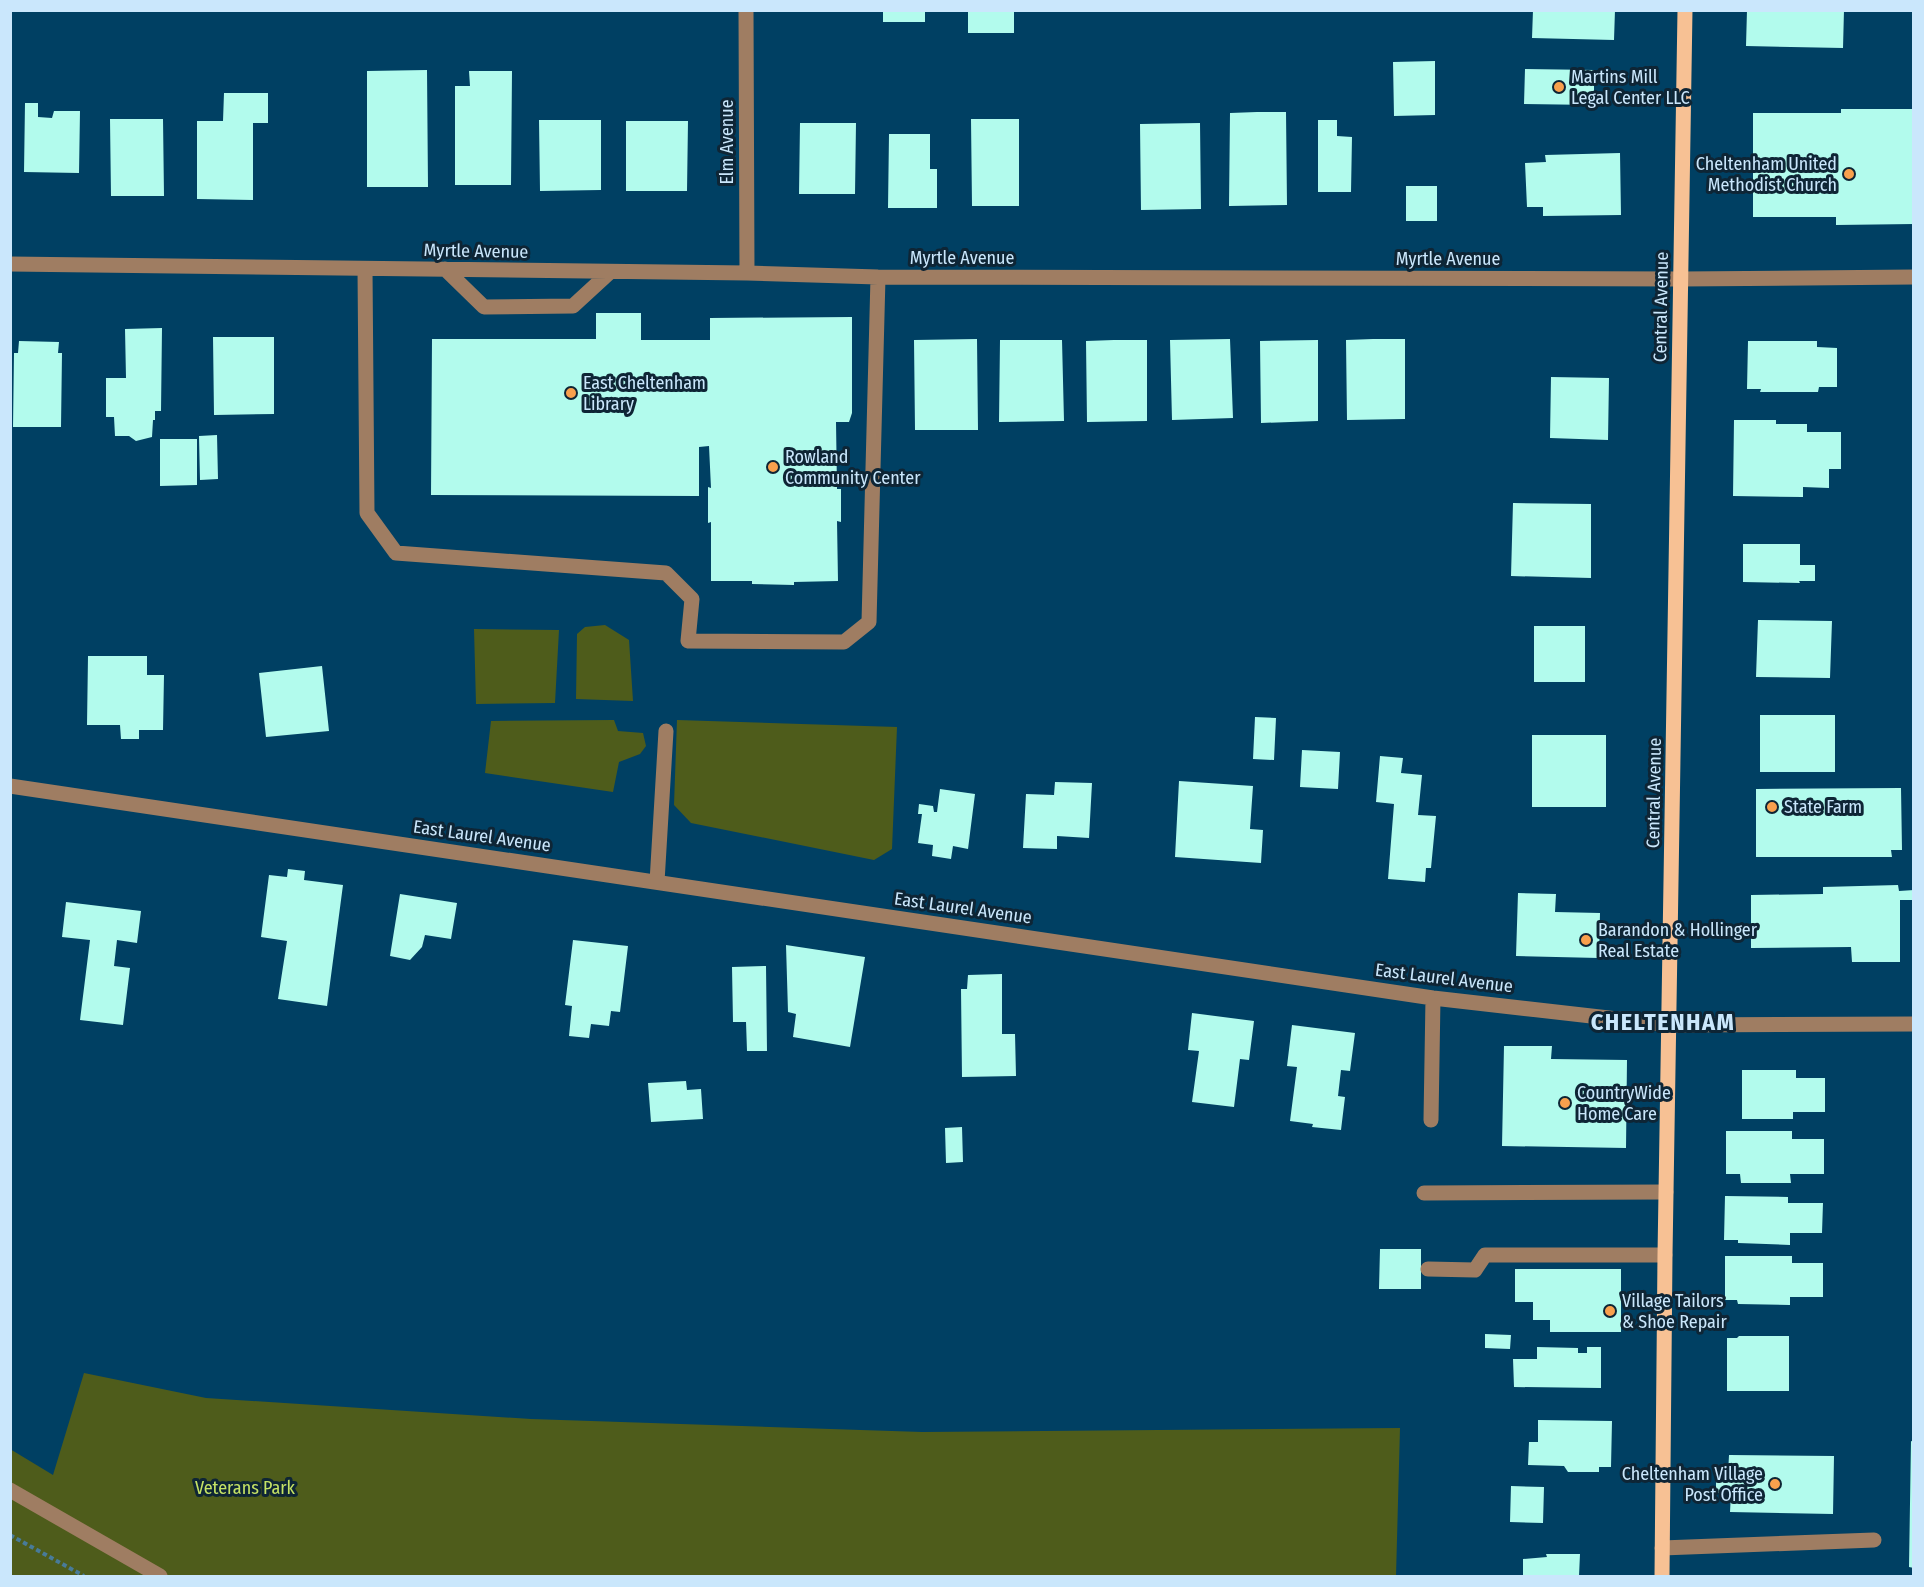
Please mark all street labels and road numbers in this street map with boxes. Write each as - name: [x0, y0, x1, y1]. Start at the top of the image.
- street label: Elm Avenue: [716, 99, 738, 185]
- street label: Myrtle Avenue: [423, 239, 529, 263]
- street label: Myrtle Avenue: [910, 247, 1014, 269]
- street label: Myrtle Avenue: [1396, 248, 1500, 270]
- street label: Central Avenue: [1649, 251, 1673, 362]
- street label: Central Avenue: [1642, 737, 1666, 848]
- street label: East Laurel Avenue: [412, 815, 552, 857]
- street label: East Laurel Avenue: [893, 887, 1033, 929]
- street label: East Laurel Avenue: [1374, 959, 1514, 997]

